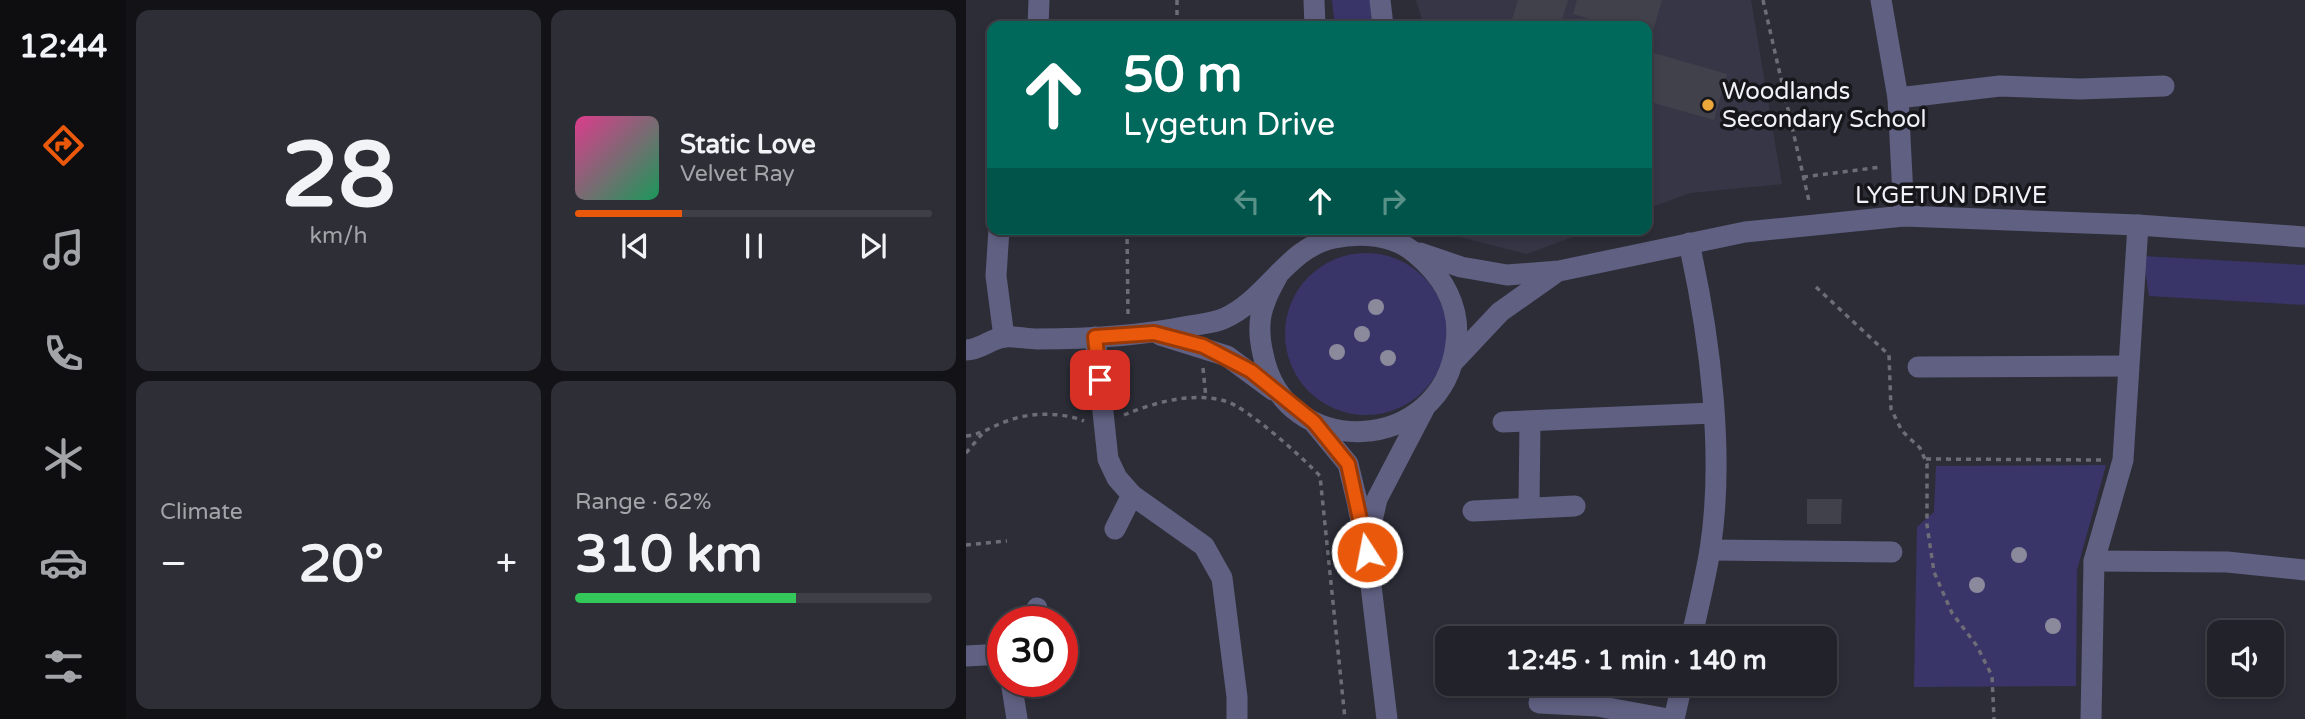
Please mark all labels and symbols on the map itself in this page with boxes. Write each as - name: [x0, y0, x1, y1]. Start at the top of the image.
- place label: Woodlands Secondary School: [1722, 77, 1927, 134]
- marker: Woodlands Secondary School: [1700, 97, 1716, 113]
- street label: LYGETUN DRIVE: [1855, 181, 2047, 210]
- pin: [1070, 350, 1130, 410]
- position arrow: [1330, 515, 1404, 589]
- speed limit sign: 30: [987, 606, 1078, 697]

